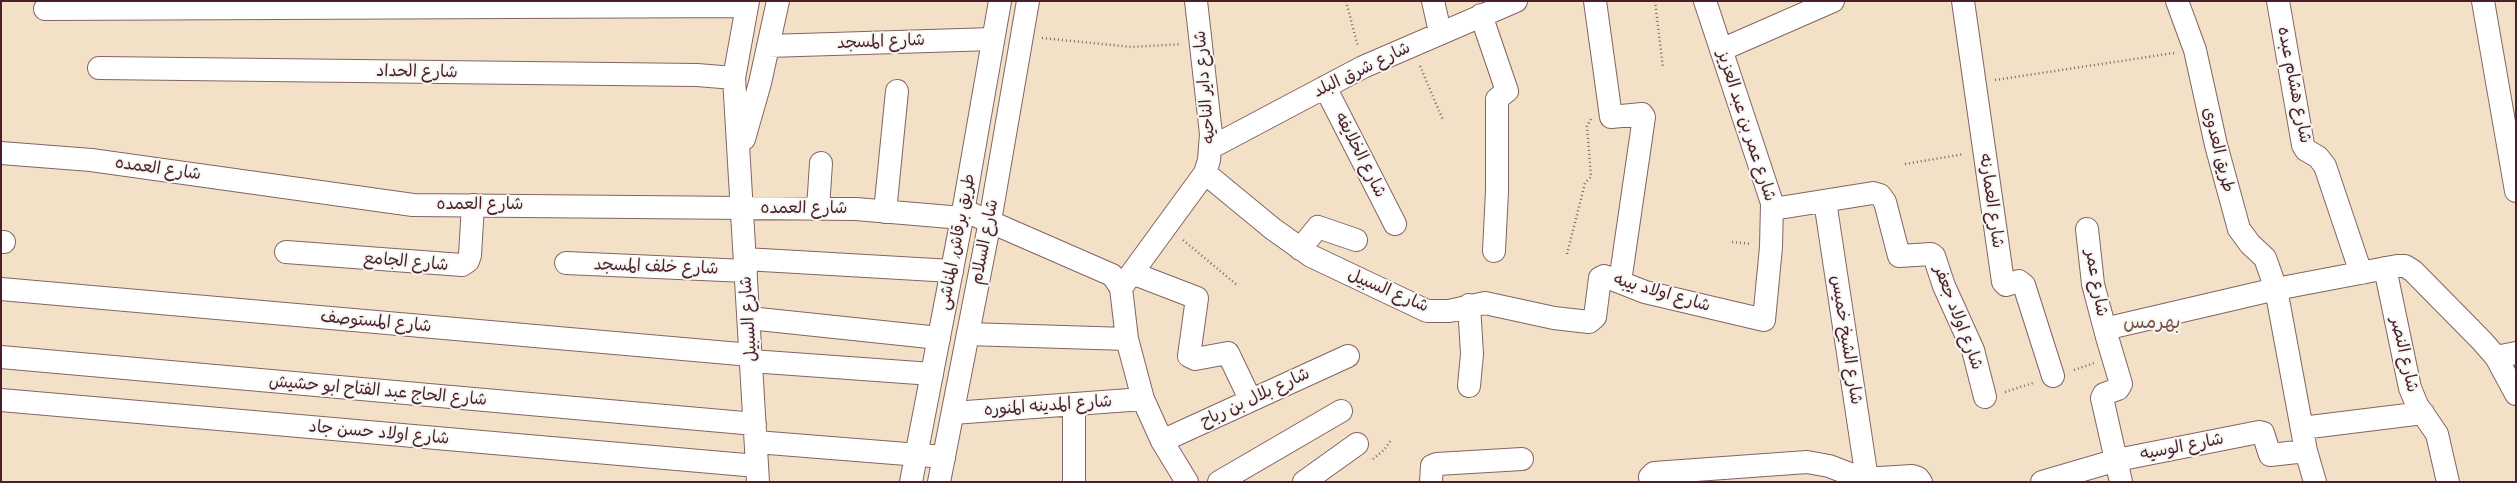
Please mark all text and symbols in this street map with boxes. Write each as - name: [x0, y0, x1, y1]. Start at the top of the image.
- street label: شارع هشام عبده: [2273, 25, 2315, 145]
- street label: شارع المسجد: [837, 30, 925, 54]
- street label: شارع داير الناحيه: [1190, 30, 1220, 144]
- street label: شارع شرق البلد: [1310, 38, 1414, 102]
- street label: شارع عمر بن عبد العزيز: [1712, 48, 1780, 204]
- street label: شارع الحداد: [376, 61, 458, 83]
- street label: طريق العدوى: [2198, 105, 2238, 195]
- street label: شارع الخلايفه: [1330, 109, 1390, 201]
- street label: شارع العمده: [114, 153, 202, 185]
- street label: شارع العمارنه: [1974, 153, 2008, 249]
- street label: طريق برقاش, المناشى: [934, 172, 980, 312]
- street label: شارع العمده: [437, 195, 523, 215]
- street label: شارع السلام: [967, 198, 1003, 286]
- street label: شارع العمده: [761, 199, 847, 219]
- street label: شارع الجامع: [362, 248, 450, 276]
- street label: شارع عمر: [2080, 248, 2112, 318]
- street label: شارع خلف المسجد: [593, 255, 719, 279]
- street label: شارع اولاد جعفر: [1929, 263, 1987, 373]
- street label: شارع السبيل: [1344, 265, 1432, 317]
- street label: شارع اولاد بيبه: [1611, 269, 1713, 317]
- street label: شارع الشيخ خميس: [1826, 274, 1866, 406]
- street label: شارع السبيل: [736, 275, 762, 363]
- street label: شارع المستوصف: [320, 307, 432, 337]
- district label: بهرمس: [2123, 312, 2181, 334]
- street label: شارع النصر: [2385, 316, 2423, 394]
- street label: شارع بلال بن رباح: [1197, 364, 1313, 432]
- street label: شارع الحاج عبد الفتاح ابو حشيش: [268, 371, 488, 411]
- street label: شارع المدينه المنوره: [983, 391, 1113, 421]
- street label: شارع اولاد حسن جاد: [308, 417, 450, 449]
- street label: شارع الوسيه: [2138, 429, 2226, 465]

